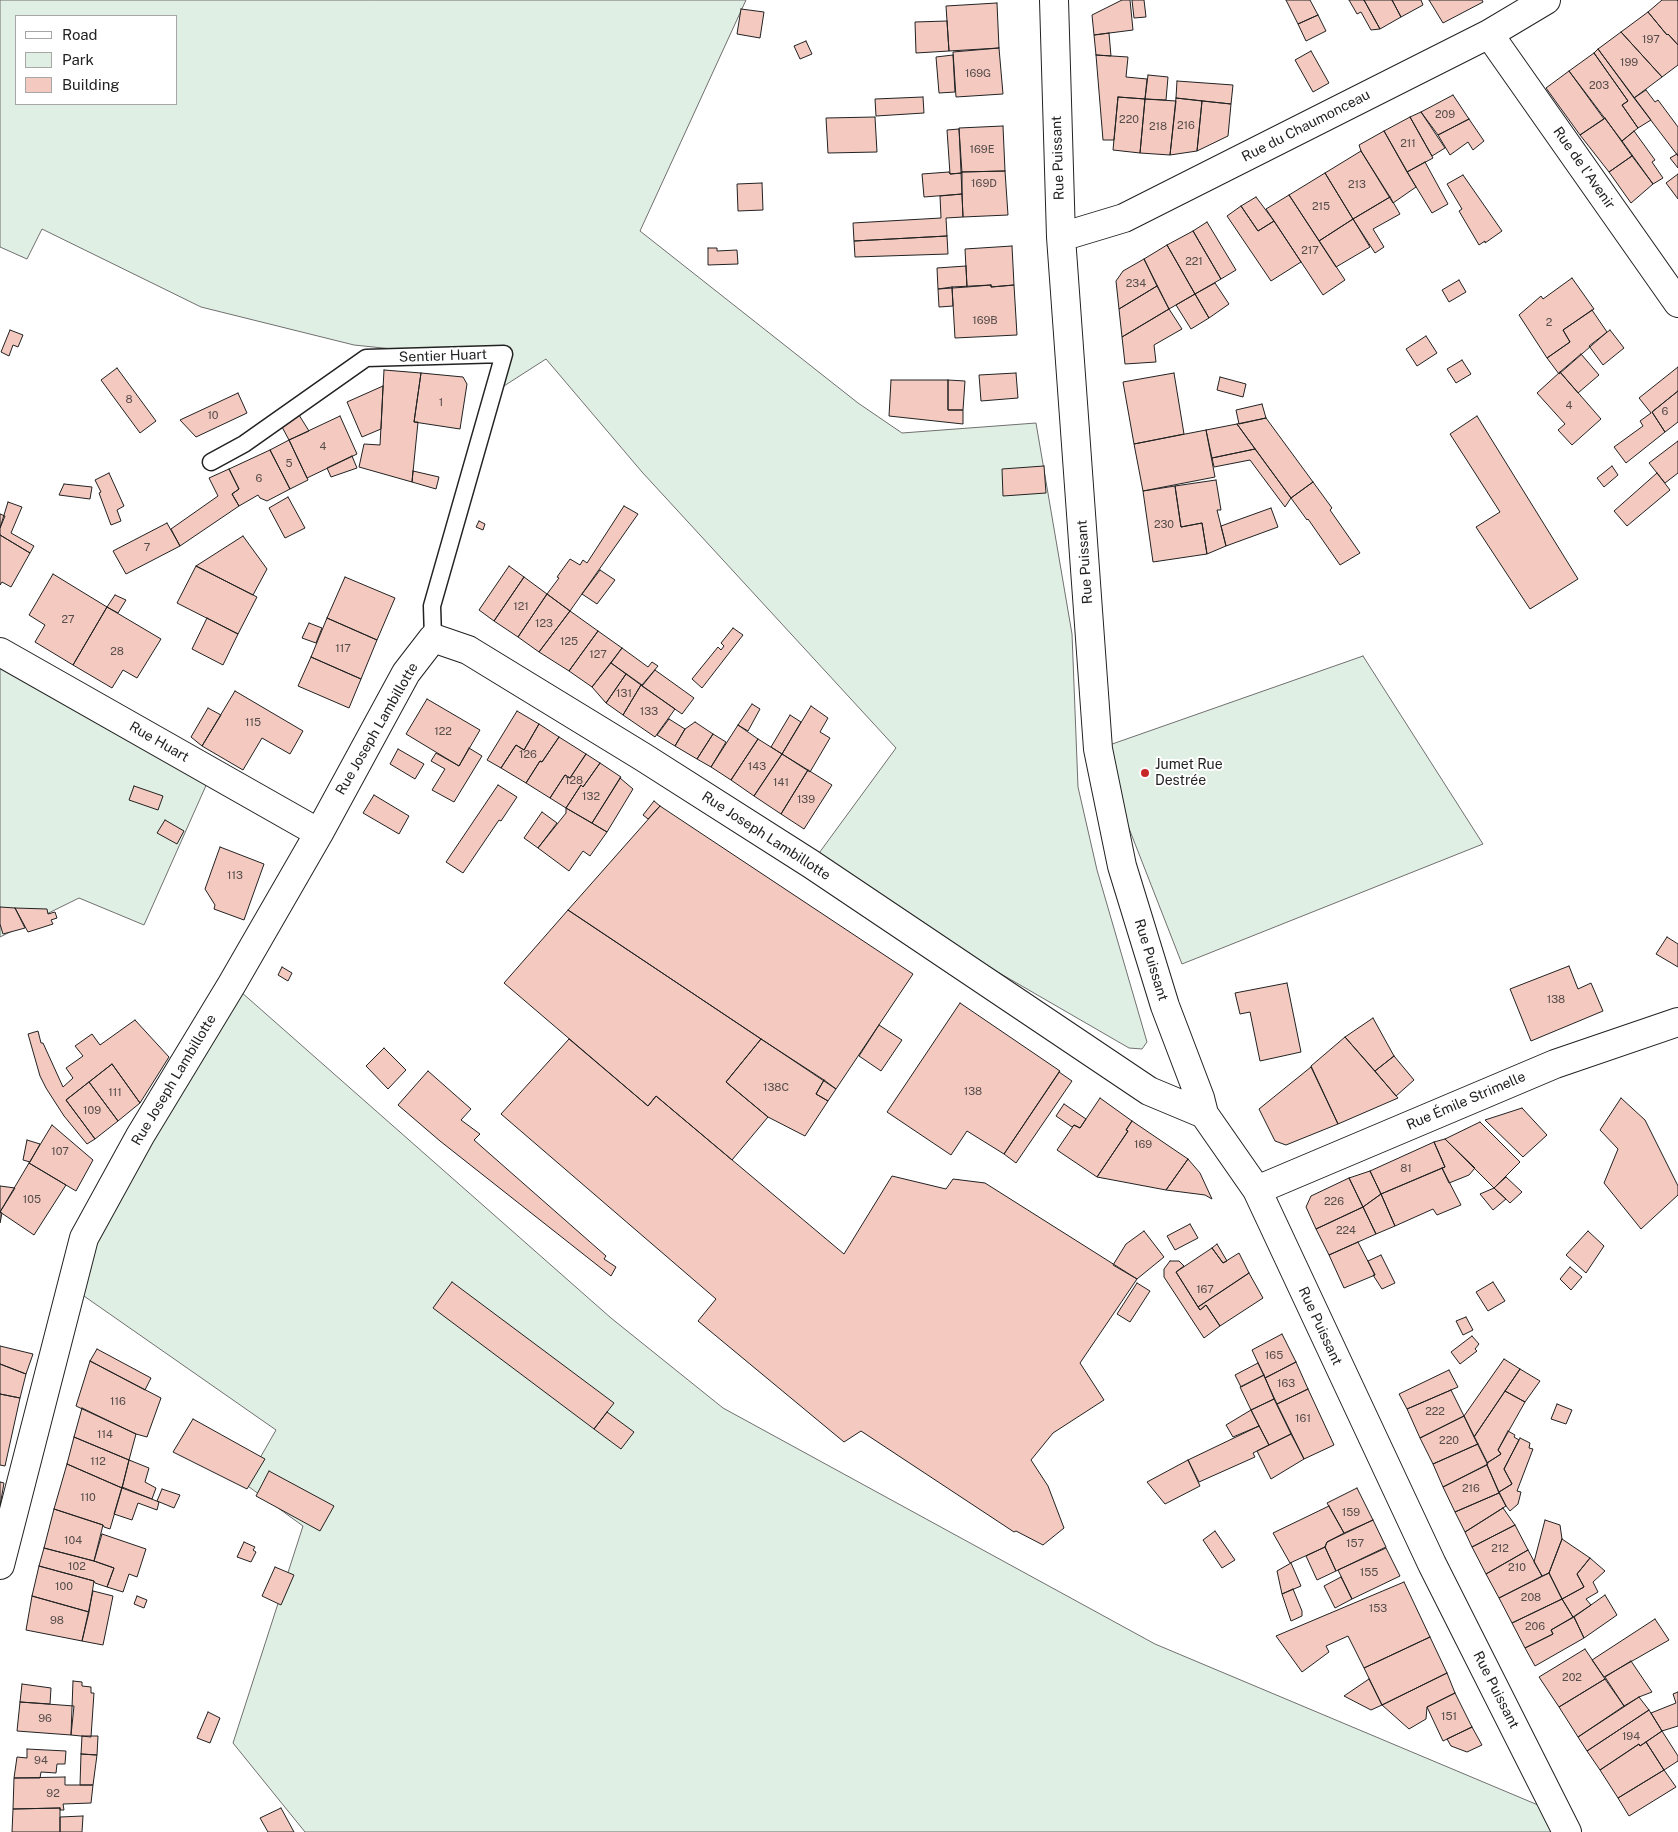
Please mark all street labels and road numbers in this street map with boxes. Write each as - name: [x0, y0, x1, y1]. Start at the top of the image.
- street label: Rue du Chaumonceau: [1239, 86, 1373, 166]
- street label: Rue Puissant: [1048, 115, 1068, 201]
- street label: Rue de l'Avenir: [1549, 124, 1619, 212]
- street label: Sentier Huart: [399, 346, 487, 366]
- street label: Rue Puissant: [1074, 519, 1096, 605]
- street label: Rue Joseph Lambillotte: [332, 660, 422, 798]
- street label: Rue Huart: [126, 718, 192, 766]
- street label: Rue Joseph Lambillotte: [699, 788, 833, 884]
- street label: Rue Puissant: [1131, 917, 1171, 1003]
- street label: Rue Joseph Lambillotte: [128, 1011, 220, 1149]
- street label: Rue Émile Strimelle: [1404, 1068, 1528, 1134]
- street label: Rue Puissant: [1295, 1284, 1345, 1368]
- street label: Rue Puissant: [1469, 1649, 1523, 1731]

